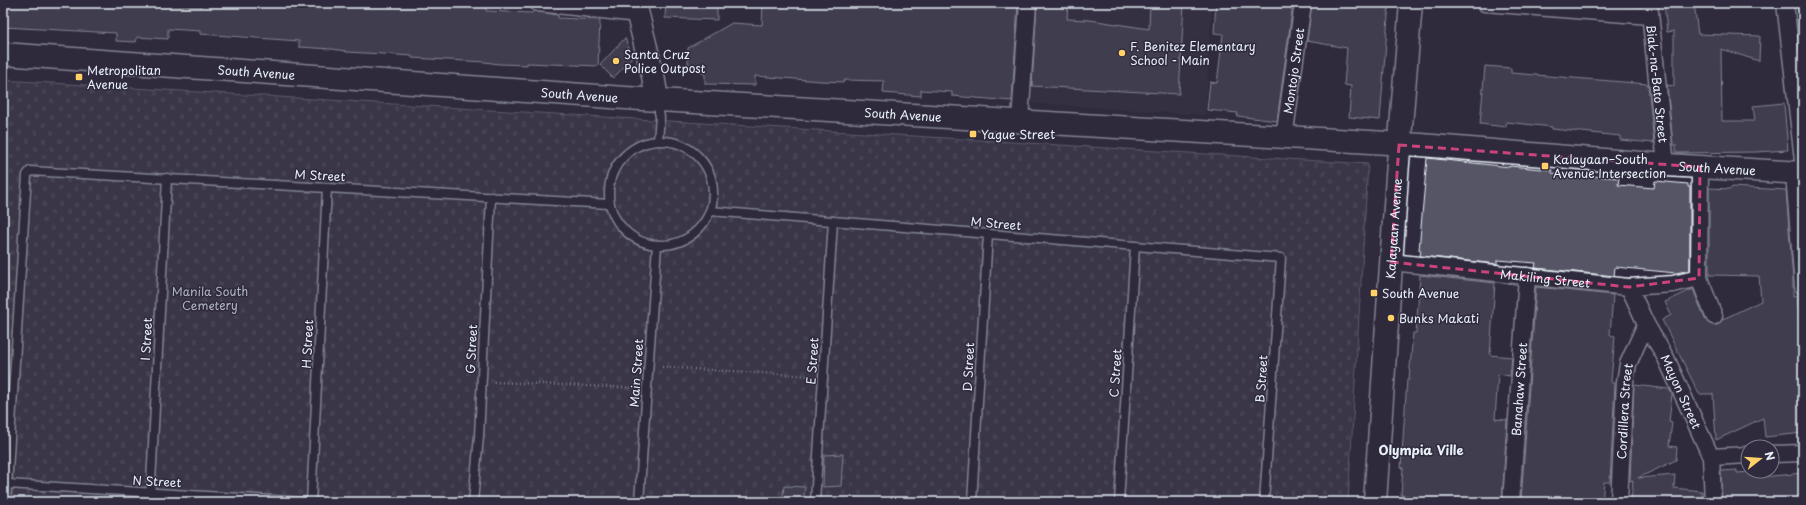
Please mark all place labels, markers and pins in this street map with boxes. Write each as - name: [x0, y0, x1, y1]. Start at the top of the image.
- place label: F. Benitez Elementary School - Main: [1130, 37, 1256, 69]
- place label: Santa Cruz Police Outpost: [624, 45, 706, 77]
- marker: F. Benitez Elementary School - Main: [1117, 48, 1127, 58]
- marker: Santa Cruz Police Outpost: [611, 56, 621, 66]
- place label: Metropolitan Avenue: [87, 61, 161, 93]
- marker: Metropolitan Avenue: [74, 72, 84, 82]
- place label: Yague Street: [981, 125, 1055, 143]
- marker: Yague Street: [968, 129, 978, 139]
- place label: Kalayaan–South Avenue Intersection: [1553, 150, 1666, 182]
- marker: Kalayaan–South Avenue Intersection: [1540, 161, 1550, 171]
- place label: South Avenue: [1382, 284, 1460, 302]
- marker: South Avenue: [1369, 288, 1379, 298]
- place label: Bunks Makati: [1399, 309, 1479, 327]
- marker: Bunks Makati: [1386, 313, 1396, 323]

